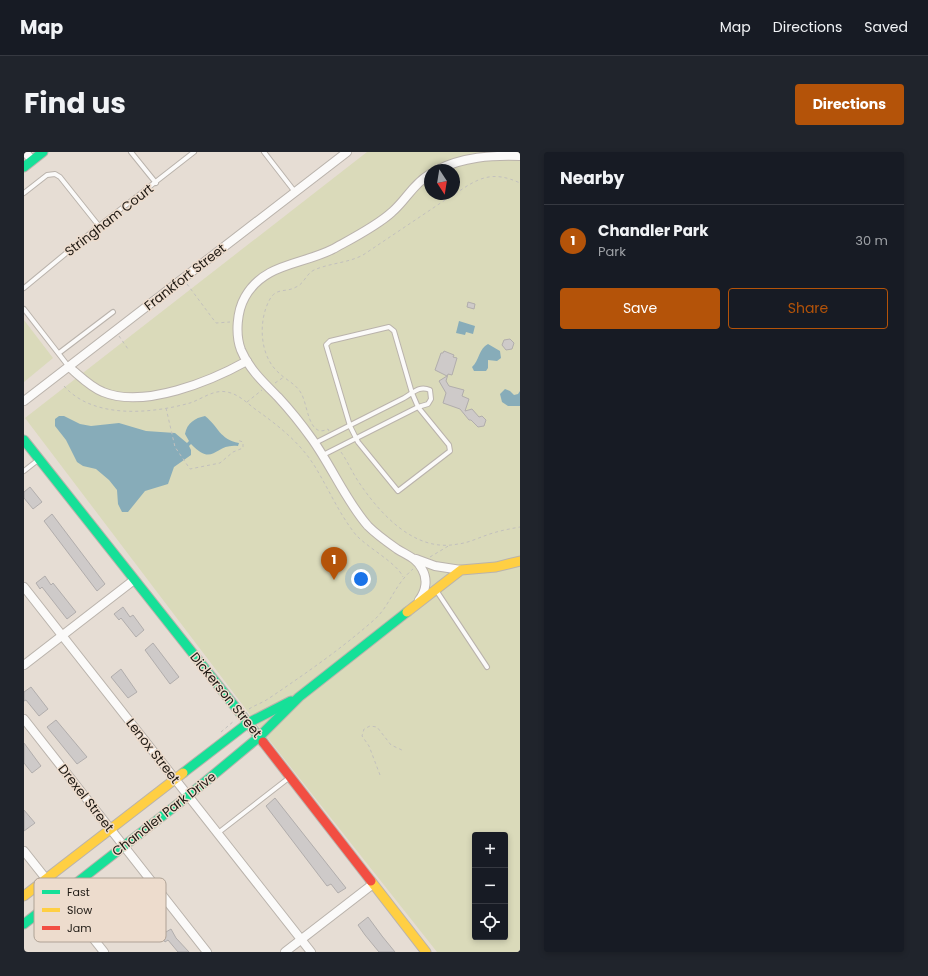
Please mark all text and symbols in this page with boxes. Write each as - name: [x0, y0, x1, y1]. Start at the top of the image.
- text: Map: [20, 14, 63, 41]
- text: Map: [720, 17, 751, 37]
- text: Directions: [773, 17, 842, 37]
- text: Saved: [864, 17, 908, 37]
- text: Find us: [24, 84, 126, 123]
- button: Directions: [795, 84, 904, 125]
- north arrow: [424, 164, 460, 200]
- text: Nearby: [560, 166, 624, 190]
- street label: Stringham Court: [61, 179, 158, 261]
- text: Chandler Park: [598, 220, 709, 241]
- text: 1: [571, 231, 575, 250]
- text: 30 m: [855, 231, 888, 250]
- street label: Frankfort Street: [140, 239, 230, 315]
- text: Park: [598, 242, 626, 261]
- button: Save: [560, 288, 720, 329]
- button: Share: [728, 288, 888, 329]
- pin: 1: [321, 547, 347, 580]
- your location: [351, 569, 371, 589]
- street label: Dickerson Street: [186, 648, 267, 742]
- street label: Lenox Street: [121, 714, 185, 788]
- street label: Drexel Street: [54, 760, 119, 836]
- street label: Chandler Park Drive: [108, 767, 220, 861]
- map controls: [472, 832, 508, 940]
- button: +: [472, 832, 508, 868]
- button: −: [472, 868, 508, 904]
- legend: [34, 878, 166, 942]
- text: Fast: [67, 884, 90, 900]
- text: Slow: [67, 902, 92, 918]
- button: locate: [472, 904, 508, 940]
- text: Jam: [67, 920, 92, 936]

